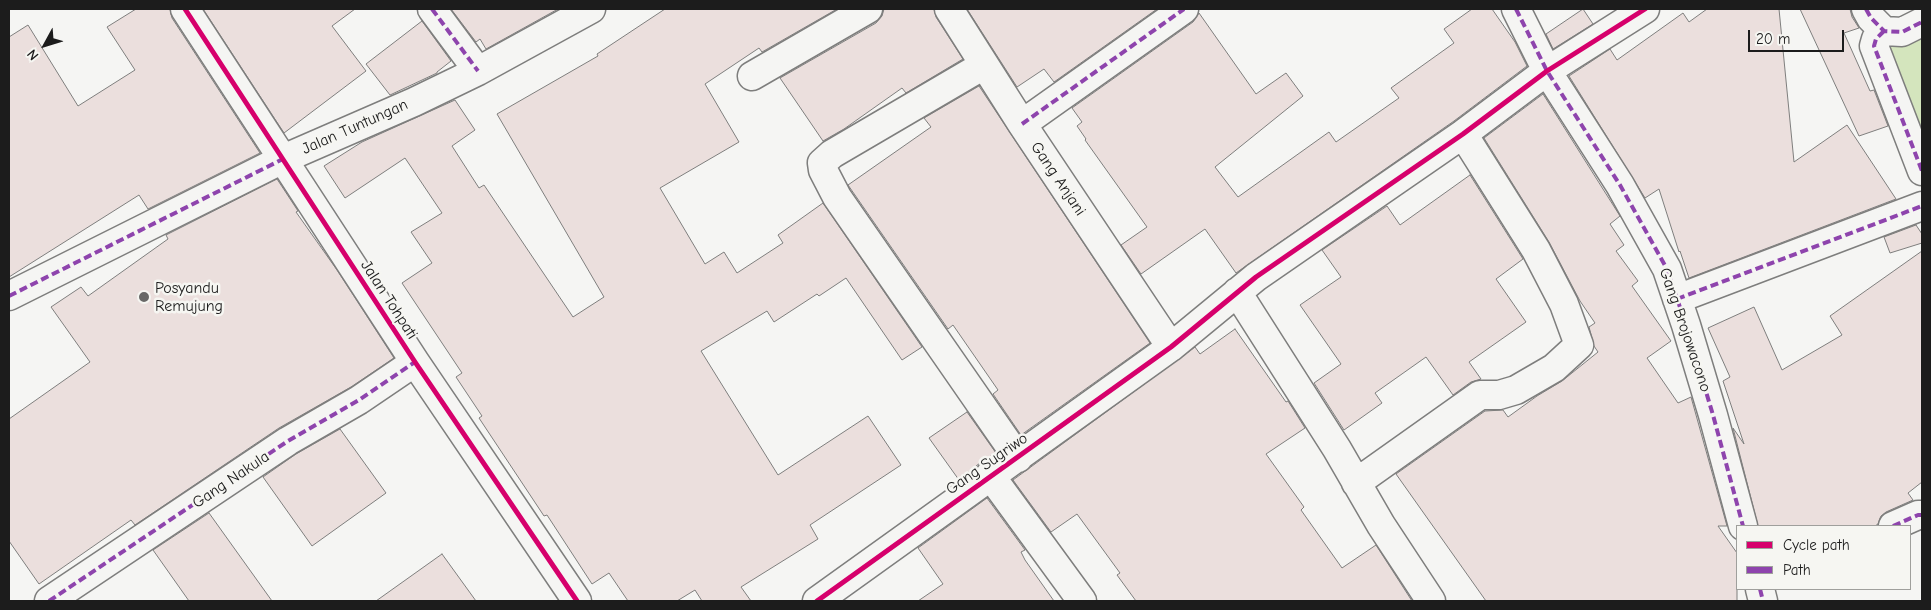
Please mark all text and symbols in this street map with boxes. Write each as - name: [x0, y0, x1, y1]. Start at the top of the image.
- north arrow: [20, 20, 70, 70]
- scale bar: [1751, 20, 1847, 52]
- text: 20 m: [1756, 30, 1790, 48]
- text: N: [23, 46, 42, 64]
- street label: Jalan Tuntungan: [299, 95, 411, 159]
- street label: Gang Anjani: [1026, 138, 1090, 220]
- street label: Jalan Tohpati: [356, 257, 422, 343]
- street label: Gang Brojowacono: [1655, 265, 1715, 395]
- place label: Posyandu Remujung: [155, 278, 223, 316]
- marker: Posyandu Remujung: [137, 290, 151, 304]
- street label: Gang Sugriwo: [942, 429, 1032, 499]
- street label: Gang Nakula: [189, 447, 273, 513]
- legend: [1736, 525, 1911, 590]
- text: Cycle path: [1783, 536, 1850, 554]
- text: Path: [1783, 561, 1811, 579]

